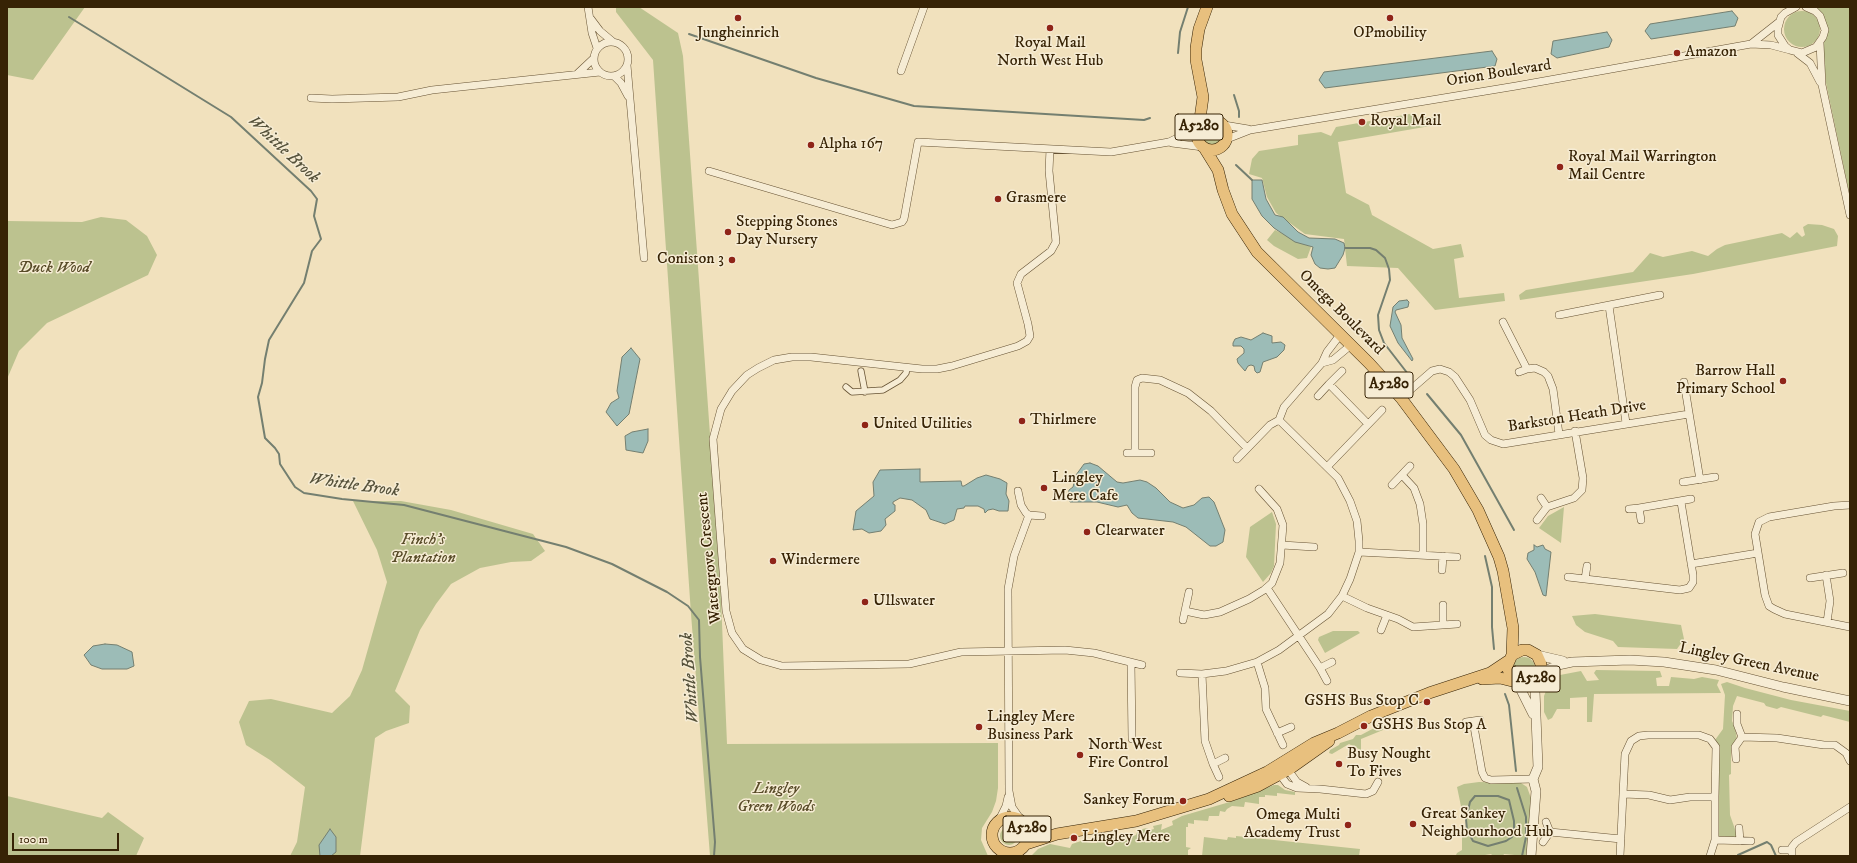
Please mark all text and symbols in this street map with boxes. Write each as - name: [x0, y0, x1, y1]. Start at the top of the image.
- marker: Jungheinrich: [733, 13, 743, 23]
- marker: OPmobility: [1385, 13, 1395, 23]
- marker: Royal Mail North West Hub: [1045, 23, 1055, 33]
- place label: Jungheinrich: [697, 24, 779, 44]
- place label: OPmobility: [1353, 24, 1427, 44]
- place label: Royal Mail North West Hub: [997, 34, 1103, 72]
- place label: Amazon: [1685, 43, 1737, 63]
- marker: Amazon: [1672, 48, 1682, 58]
- street label: Orion Boulevard: [1445, 56, 1553, 92]
- water label: Whittle Brook: [243, 112, 323, 188]
- place label: Royal Mail: [1370, 112, 1441, 132]
- road number: A5280: [1175, 114, 1223, 140]
- marker: Royal Mail: [1357, 117, 1367, 127]
- place label: Alpha 167: [819, 135, 883, 155]
- marker: Alpha 167: [806, 140, 816, 150]
- place label: Royal Mail Warrington Mail Centre: [1568, 148, 1717, 186]
- marker: Royal Mail Warrington Mail Centre: [1555, 162, 1565, 172]
- place label: Grasmere: [1006, 189, 1066, 209]
- marker: Grasmere: [993, 194, 1003, 204]
- place label: Stepping Stones Day Nursery: [736, 213, 837, 251]
- marker: Stepping Stones Day Nursery: [723, 227, 733, 237]
- place label: Coniston 3: [657, 250, 724, 270]
- marker: Coniston 3: [727, 255, 737, 265]
- park label: Duck Wood: [18, 259, 90, 279]
- street label: Omega Boulevard: [1294, 266, 1388, 360]
- place label: Barrow Hall Primary School: [1676, 362, 1775, 400]
- road number: A5280: [1365, 372, 1413, 398]
- marker: Barrow Hall Primary School: [1778, 376, 1788, 386]
- street label: Barkston Heath Drive: [1506, 397, 1648, 437]
- place label: Thirlmere: [1030, 411, 1096, 431]
- place label: United Utilities: [873, 415, 972, 435]
- marker: Thirlmere: [1017, 416, 1027, 426]
- marker: United Utilities: [860, 420, 870, 430]
- place label: Lingley Mere Cafe: [1052, 469, 1118, 507]
- water label: Whittle Brook: [308, 470, 400, 502]
- marker: Lingley Mere Cafe: [1039, 483, 1049, 493]
- street label: Watergrove Crescent: [694, 491, 726, 625]
- place label: Clearwater: [1095, 522, 1165, 542]
- marker: Clearwater: [1082, 527, 1092, 537]
- park label: Finch's Plantation: [390, 531, 456, 569]
- place label: Windermere: [781, 551, 860, 571]
- marker: Windermere: [768, 556, 778, 566]
- place label: Ullswater: [873, 592, 935, 612]
- marker: Ullswater: [860, 597, 870, 607]
- water label: Whittle Brook: [678, 632, 704, 724]
- street label: Lingley Green Avenue: [1677, 639, 1821, 687]
- road number: A5280: [1512, 666, 1560, 692]
- place label: GSHS Bus Stop C: [1304, 692, 1419, 712]
- marker: GSHS Bus Stop C: [1422, 697, 1432, 707]
- place label: Lingley Mere Business Park: [987, 708, 1075, 746]
- place label: GSHS Bus Stop A: [1372, 716, 1486, 736]
- marker: GSHS Bus Stop A: [1359, 721, 1369, 731]
- marker: Lingley Mere Business Park: [974, 722, 984, 732]
- place label: North West Fire Control: [1088, 736, 1168, 774]
- place label: Busy Nought To Fives: [1347, 745, 1431, 783]
- marker: North West Fire Control: [1075, 750, 1085, 760]
- marker: Busy Nought To Fives: [1334, 759, 1344, 769]
- park label: Lingley Green Woods: [737, 780, 815, 818]
- place label: Sankey Forum: [1083, 791, 1175, 811]
- marker: Sankey Forum: [1178, 796, 1188, 806]
- place label: Great Sankey Neighbourhood Hub: [1421, 805, 1553, 843]
- place label: Omega Multi Academy Trust: [1244, 806, 1340, 844]
- road number: A5280: [1003, 816, 1051, 842]
- marker: Great Sankey Neighbourhood Hub: [1408, 819, 1418, 829]
- marker: Omega Multi Academy Trust: [1343, 820, 1353, 830]
- scale bar: [14, 825, 121, 851]
- place label: Lingley Mere: [1082, 828, 1170, 848]
- text: 100 m: [19, 832, 48, 847]
- marker: Lingley Mere: [1069, 833, 1079, 843]

